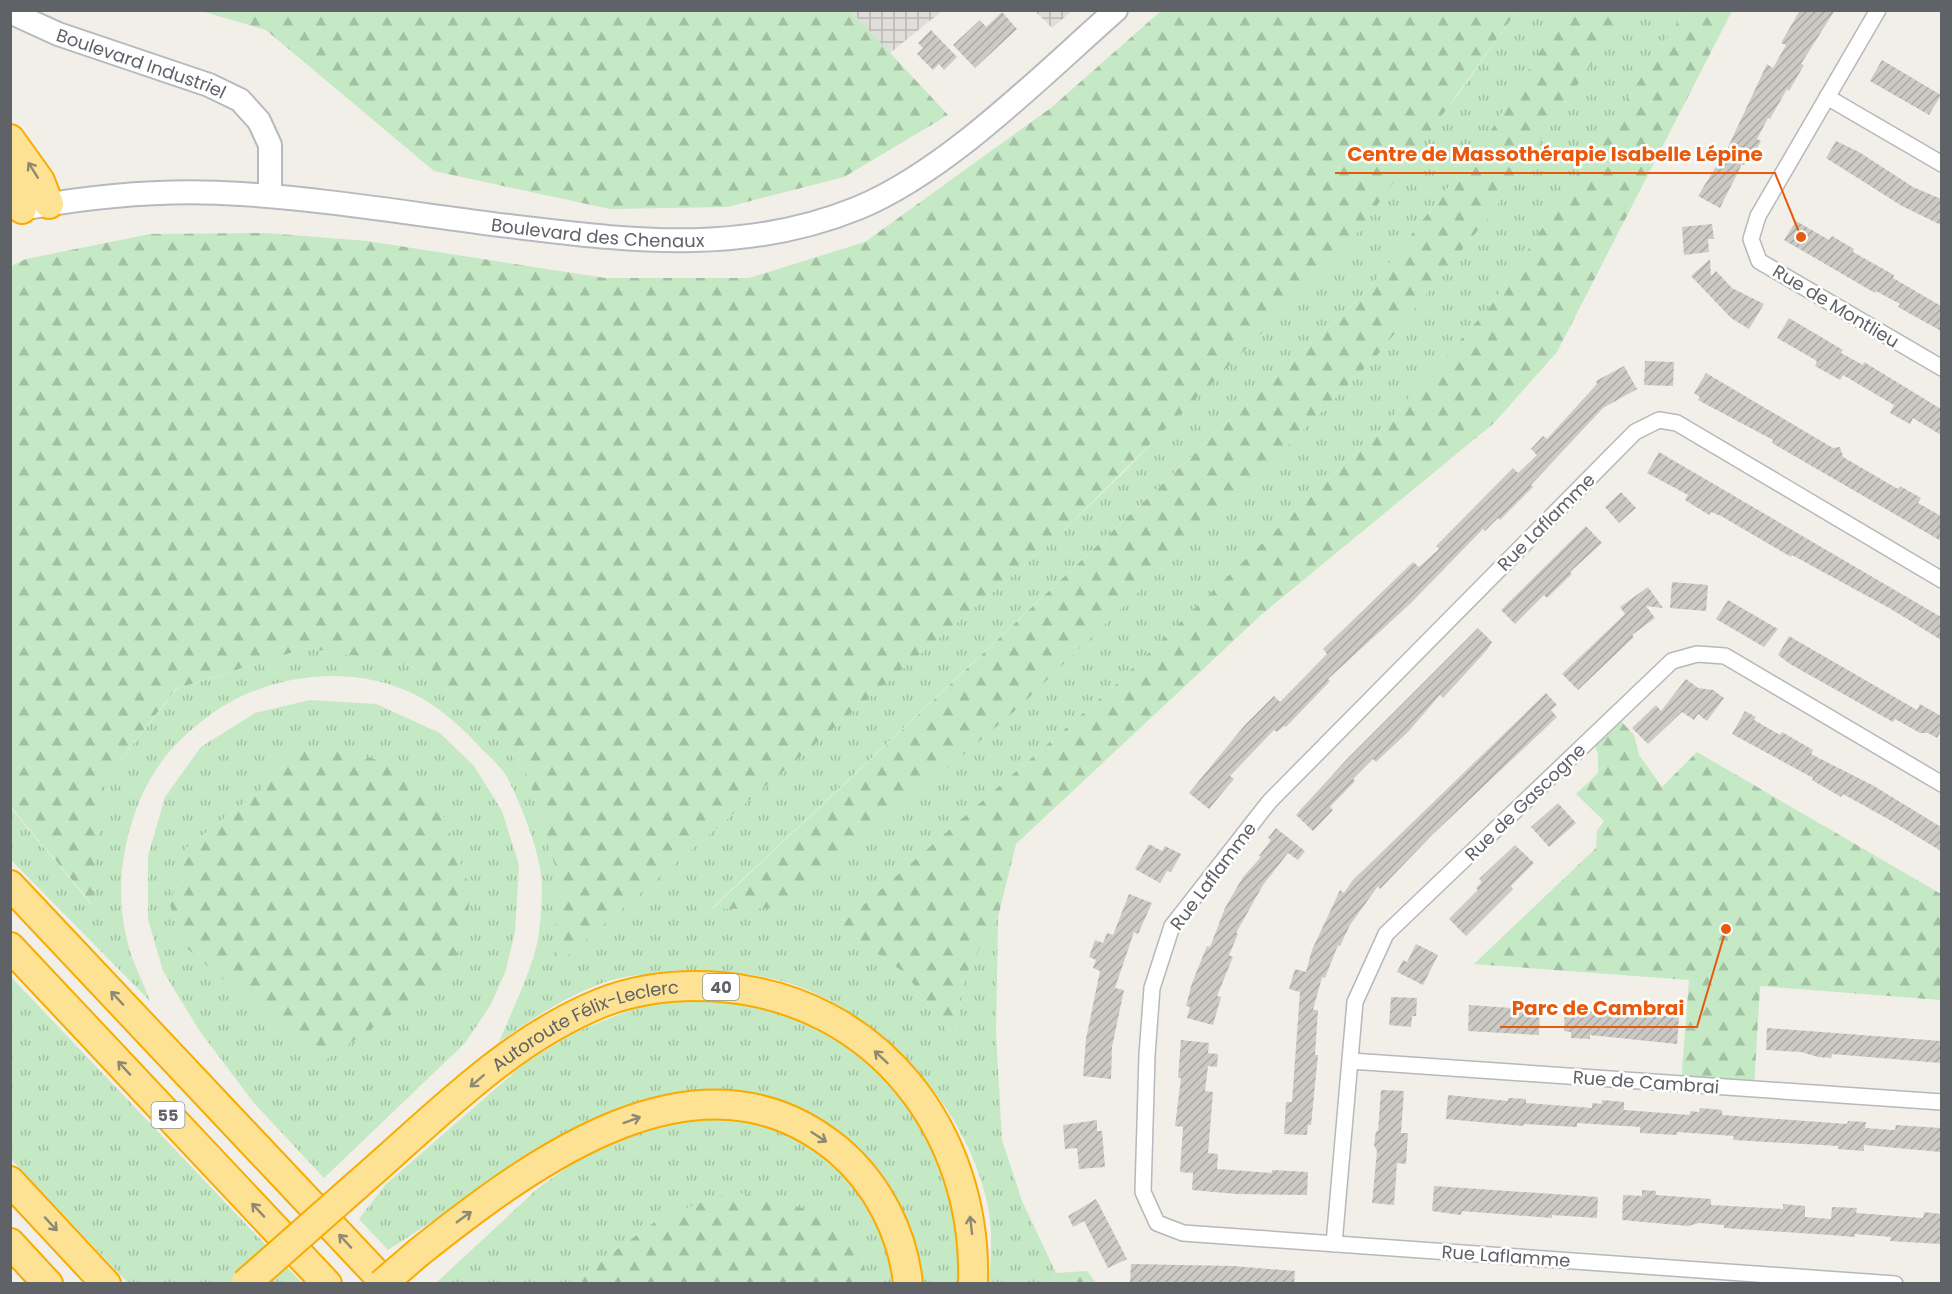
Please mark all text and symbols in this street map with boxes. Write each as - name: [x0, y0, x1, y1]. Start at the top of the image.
- street label: Boulevard Industriel: [53, 22, 231, 104]
- callout: Centre de Massothérapie Isabelle Lépine: [1335, 135, 1775, 173]
- text: Centre de Massothérapie Isabelle Lépine: [1347, 140, 1763, 168]
- one-way arrow: [27, 162, 39, 179]
- street label: Boulevard des Chenaux: [490, 211, 705, 253]
- street label: Rue de Montlieu: [1768, 258, 1904, 354]
- street label: Rue Laflamme: [1492, 468, 1600, 576]
- street label: Rue de Gascogne: [1459, 738, 1591, 866]
- street label: Rue Laflamme: [1164, 817, 1262, 935]
- street label: Autoroute Félix-Leclerc: [486, 974, 680, 1077]
- road number: 40: [703, 974, 739, 1000]
- callout: Parc de Cambrai: [1500, 989, 1697, 1027]
- one-way arrow: [110, 991, 124, 1006]
- text: Parc de Cambrai: [1512, 994, 1684, 1022]
- one-way arrow: [874, 1050, 889, 1064]
- one-way arrow: [117, 1061, 131, 1076]
- street label: Rue de Cambrai: [1572, 1064, 1720, 1100]
- one-way arrow: [470, 1074, 485, 1088]
- road number: 55: [152, 1102, 184, 1128]
- one-way arrow: [622, 1114, 641, 1125]
- one-way arrow: [810, 1130, 827, 1143]
- one-way arrow: [251, 1203, 265, 1218]
- one-way arrow: [455, 1211, 471, 1223]
- one-way arrow: [43, 1216, 57, 1231]
- one-way arrow: [965, 1216, 976, 1236]
- one-way arrow: [339, 1234, 353, 1249]
- street label: Rue Laflamme: [1441, 1239, 1571, 1273]

